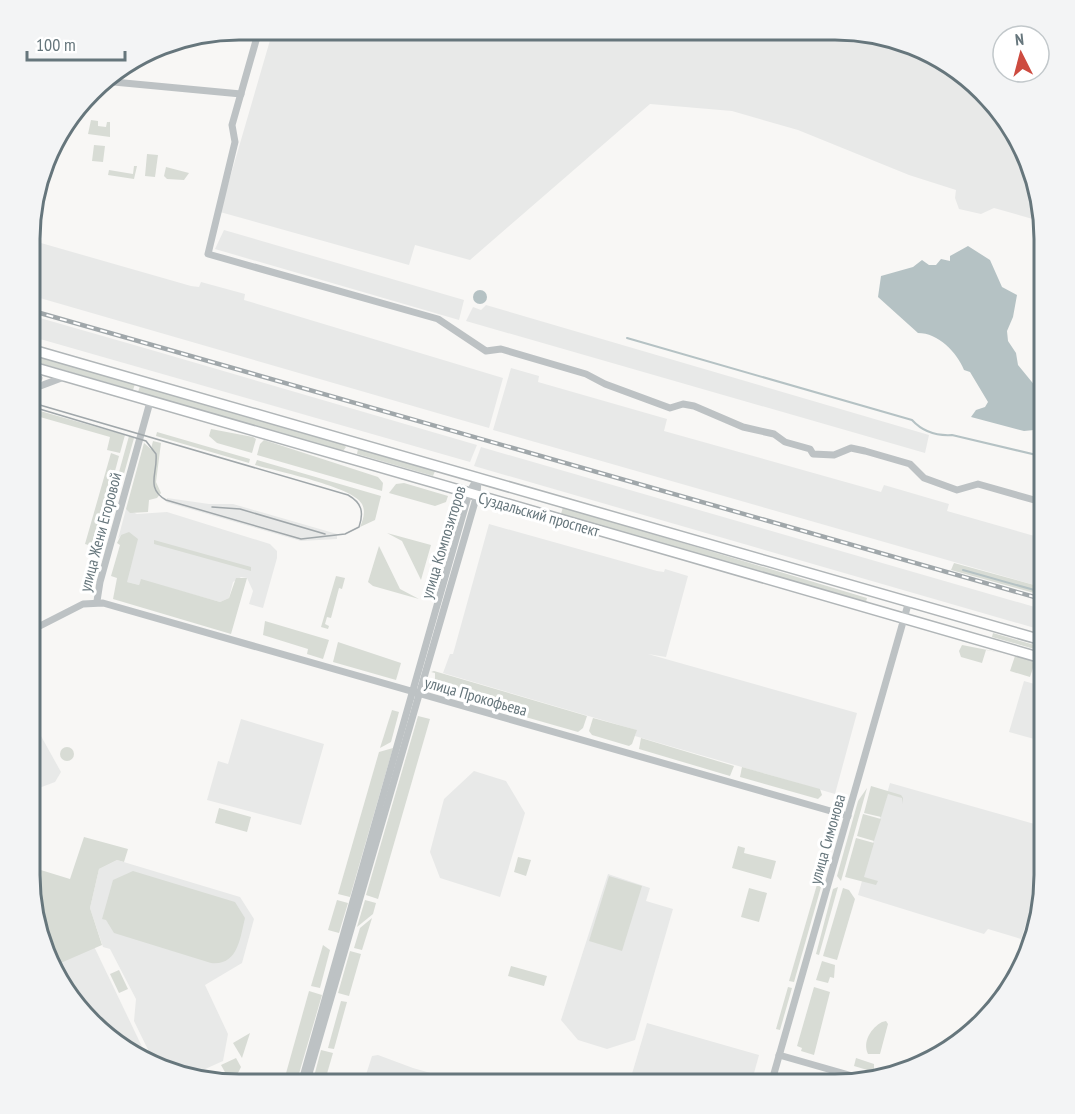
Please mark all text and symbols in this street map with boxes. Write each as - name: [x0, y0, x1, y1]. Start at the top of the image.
- scale bar: [27, 24, 124, 62]
- north arrow: [991, 24, 1051, 84]
- text: N: [1014, 29, 1025, 49]
- text: 100 m: [36, 33, 76, 56]
- street label: улица Жени Егоровой: [74, 470, 126, 594]
- street label: улица Композиторов: [416, 483, 470, 601]
- street label: Суздальский проспект: [476, 487, 603, 541]
- street label: улица Прокофьева: [422, 672, 530, 720]
- street label: улица Симонова: [805, 792, 849, 886]

